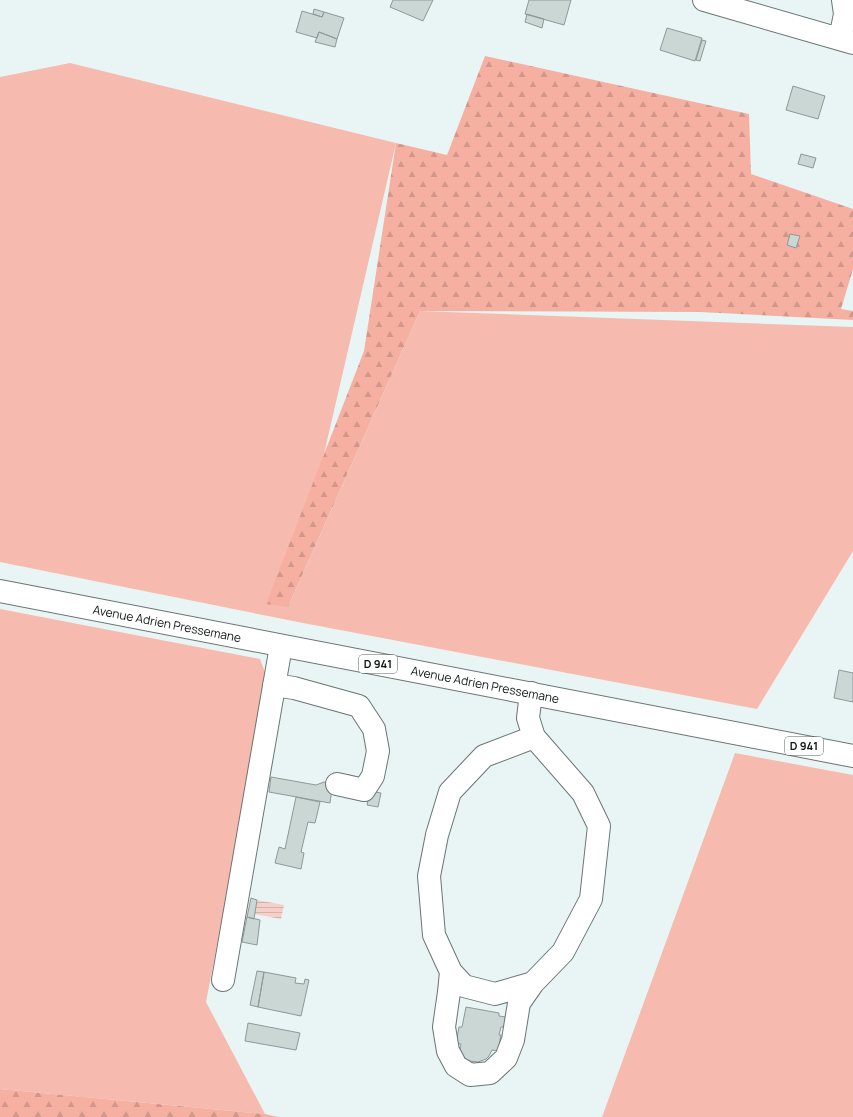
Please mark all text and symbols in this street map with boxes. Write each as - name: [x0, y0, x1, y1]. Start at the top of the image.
- street label: Avenue Adrien Pressemane: [92, 601, 243, 646]
- road number: D 941: [359, 655, 397, 673]
- street label: Avenue Adrien Pressemane: [410, 662, 561, 707]
- road number: D 941: [785, 737, 823, 755]

